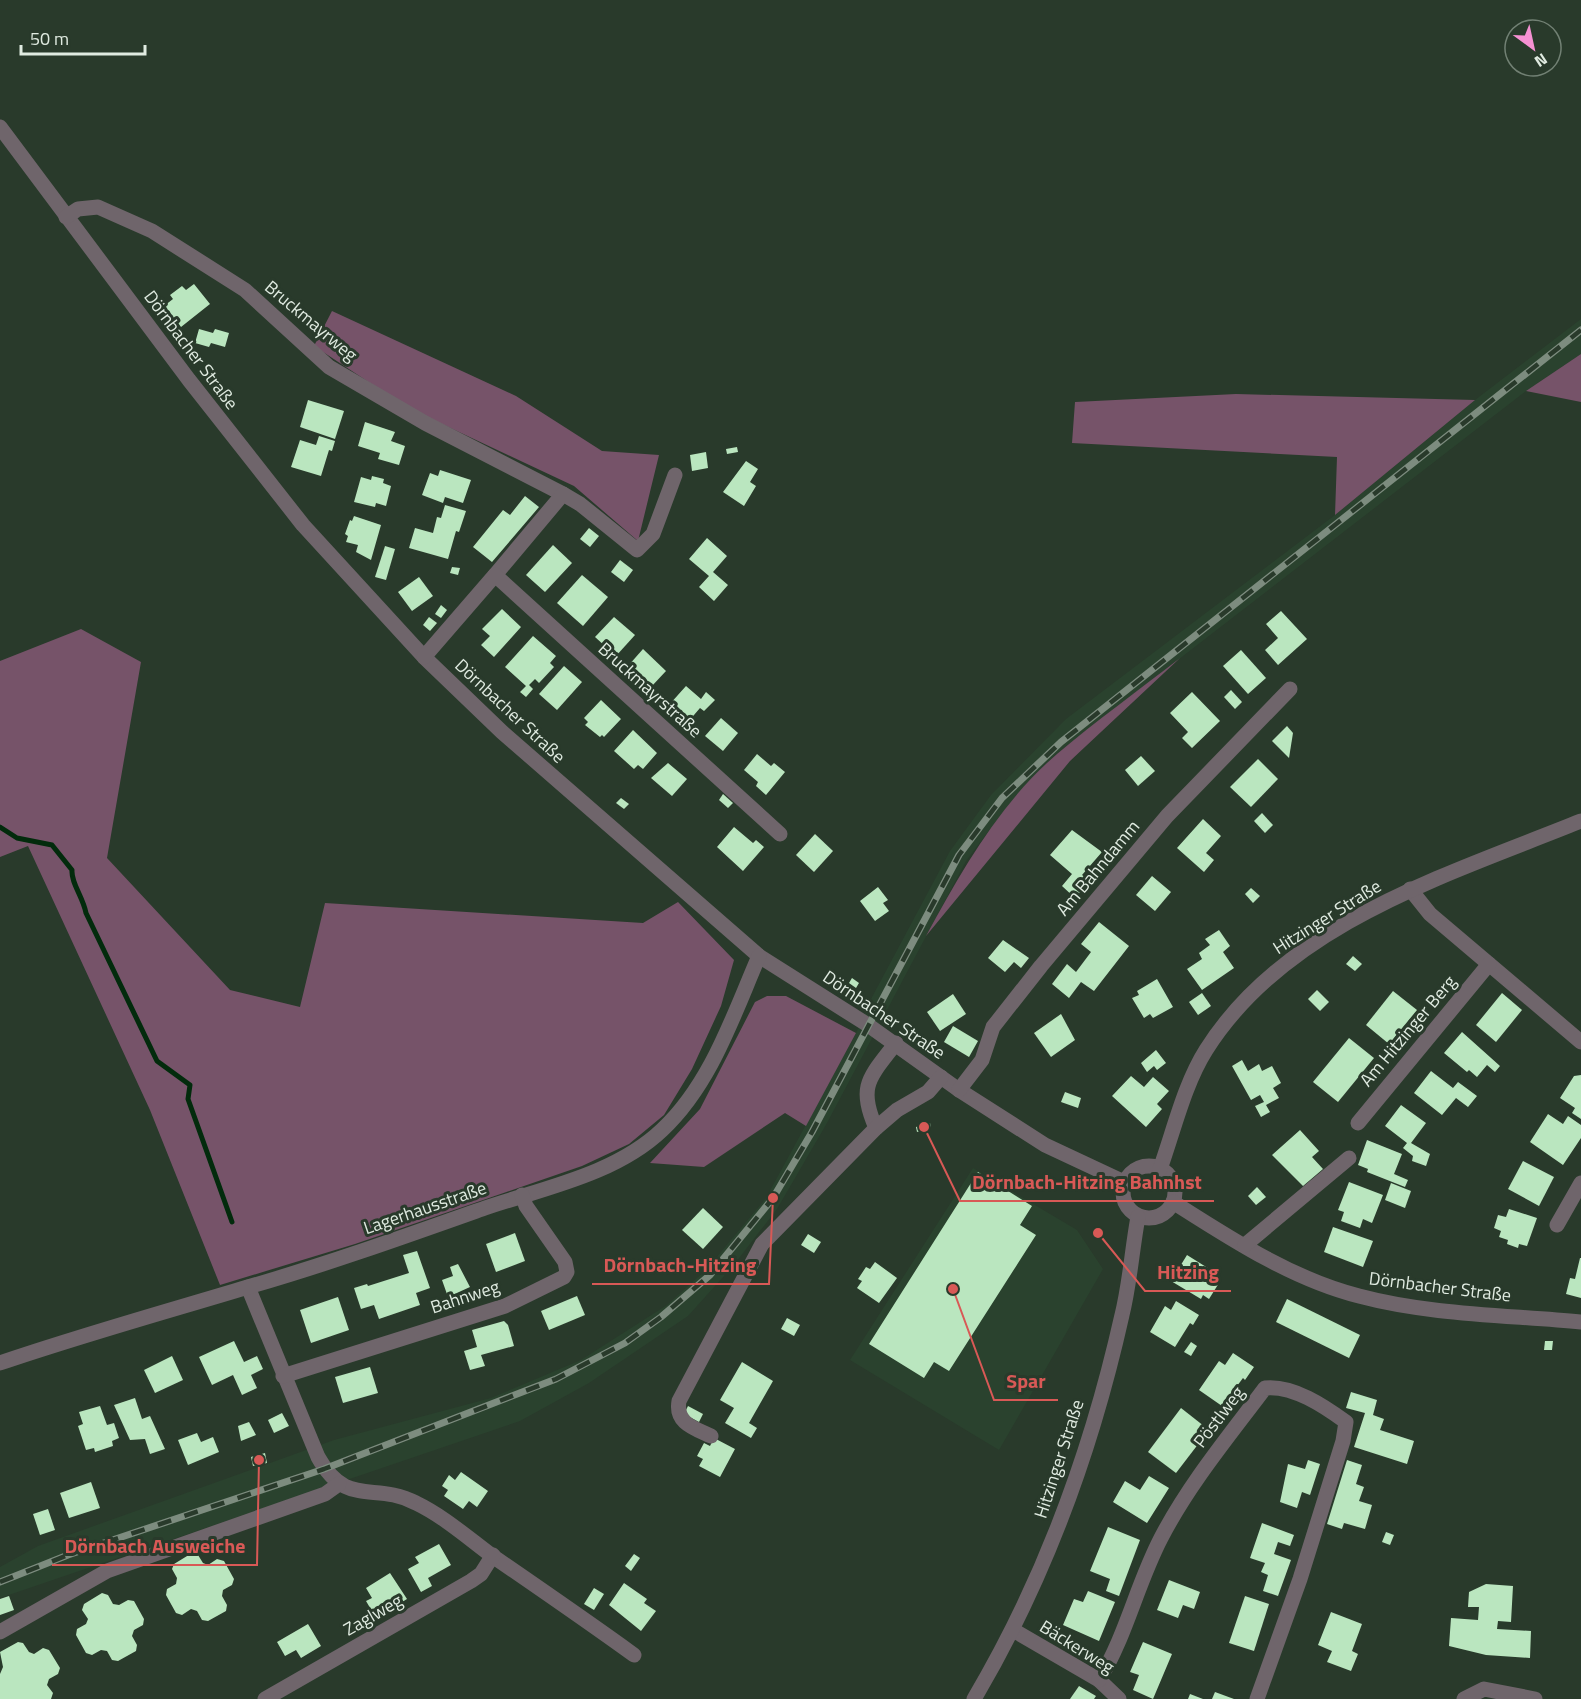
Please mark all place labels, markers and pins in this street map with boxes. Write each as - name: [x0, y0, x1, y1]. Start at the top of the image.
- callout: Dörnbach-Hitzing Bahnhst: [960, 1163, 1214, 1201]
- callout: Dörnbach-Hitzing: [592, 1246, 769, 1284]
- callout: Hitzing: [1145, 1253, 1231, 1291]
- callout: Spar: [994, 1362, 1058, 1400]
- callout: Dörnbach Ausweiche: [52, 1527, 257, 1565]

